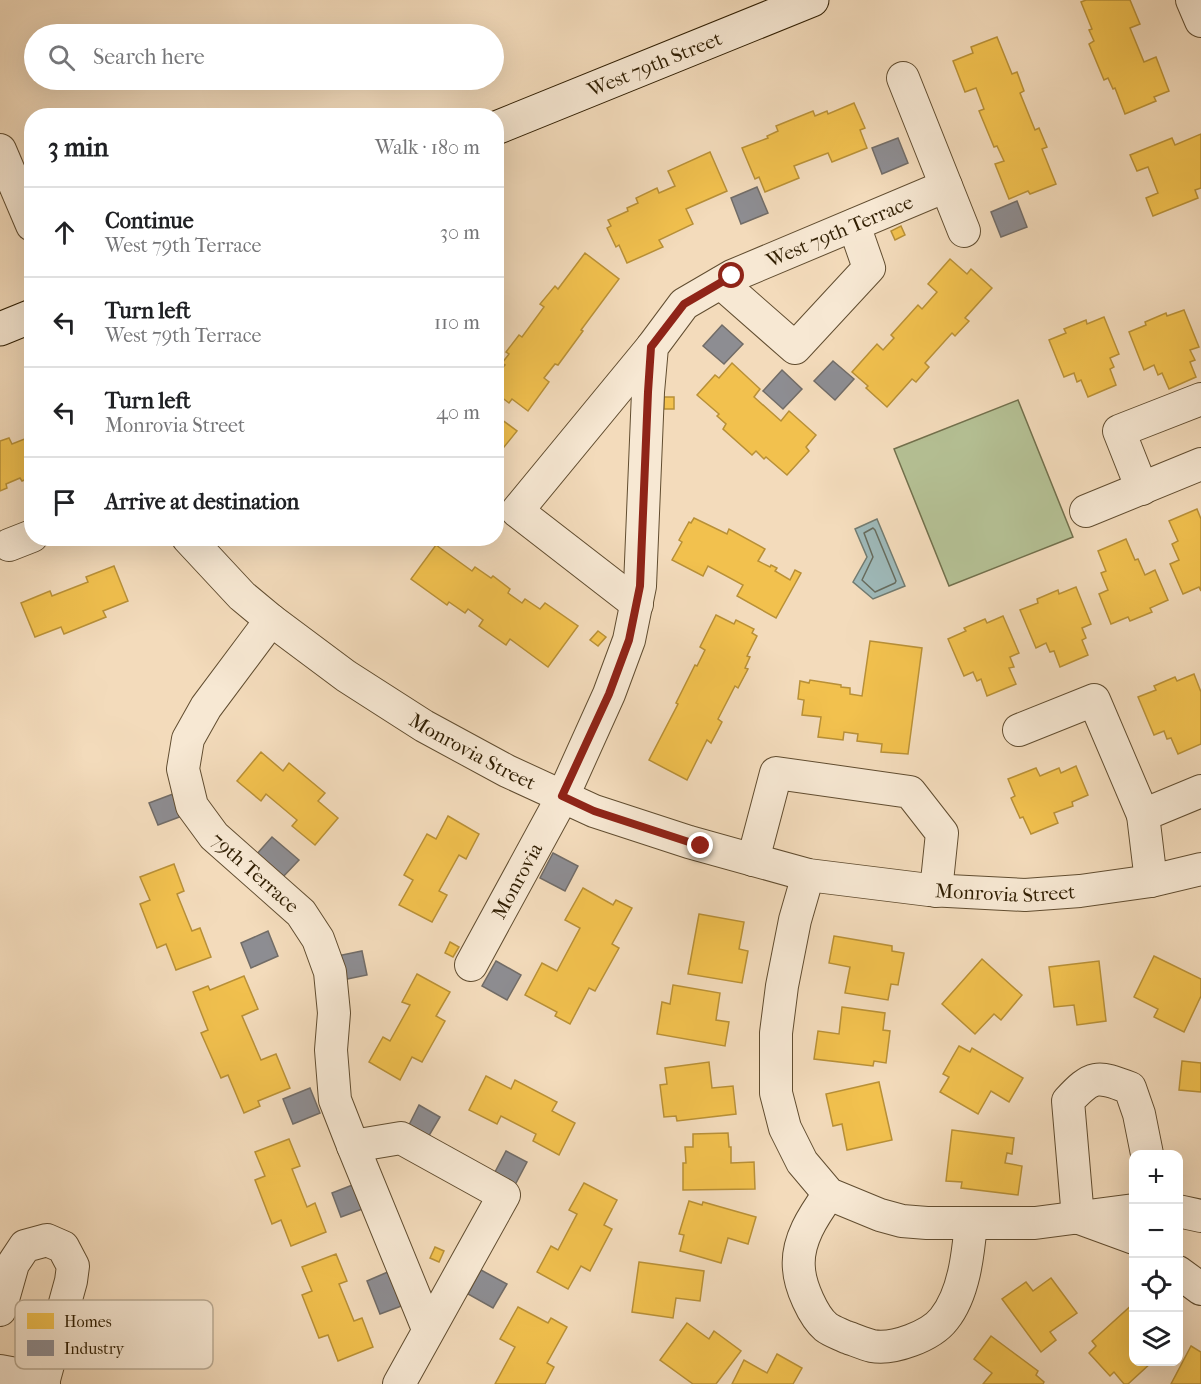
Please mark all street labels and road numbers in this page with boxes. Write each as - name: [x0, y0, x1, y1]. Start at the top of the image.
- street label: West 79th Street: [583, 27, 725, 102]
- street label: West 79th Terrace: [762, 190, 916, 273]
- street label: Monrovia Street: [405, 709, 539, 795]
- street label: 79th Terrace: [206, 828, 304, 918]
- street label: Monrovia: [487, 838, 548, 923]
- street label: Monrovia Street: [935, 879, 1076, 907]

